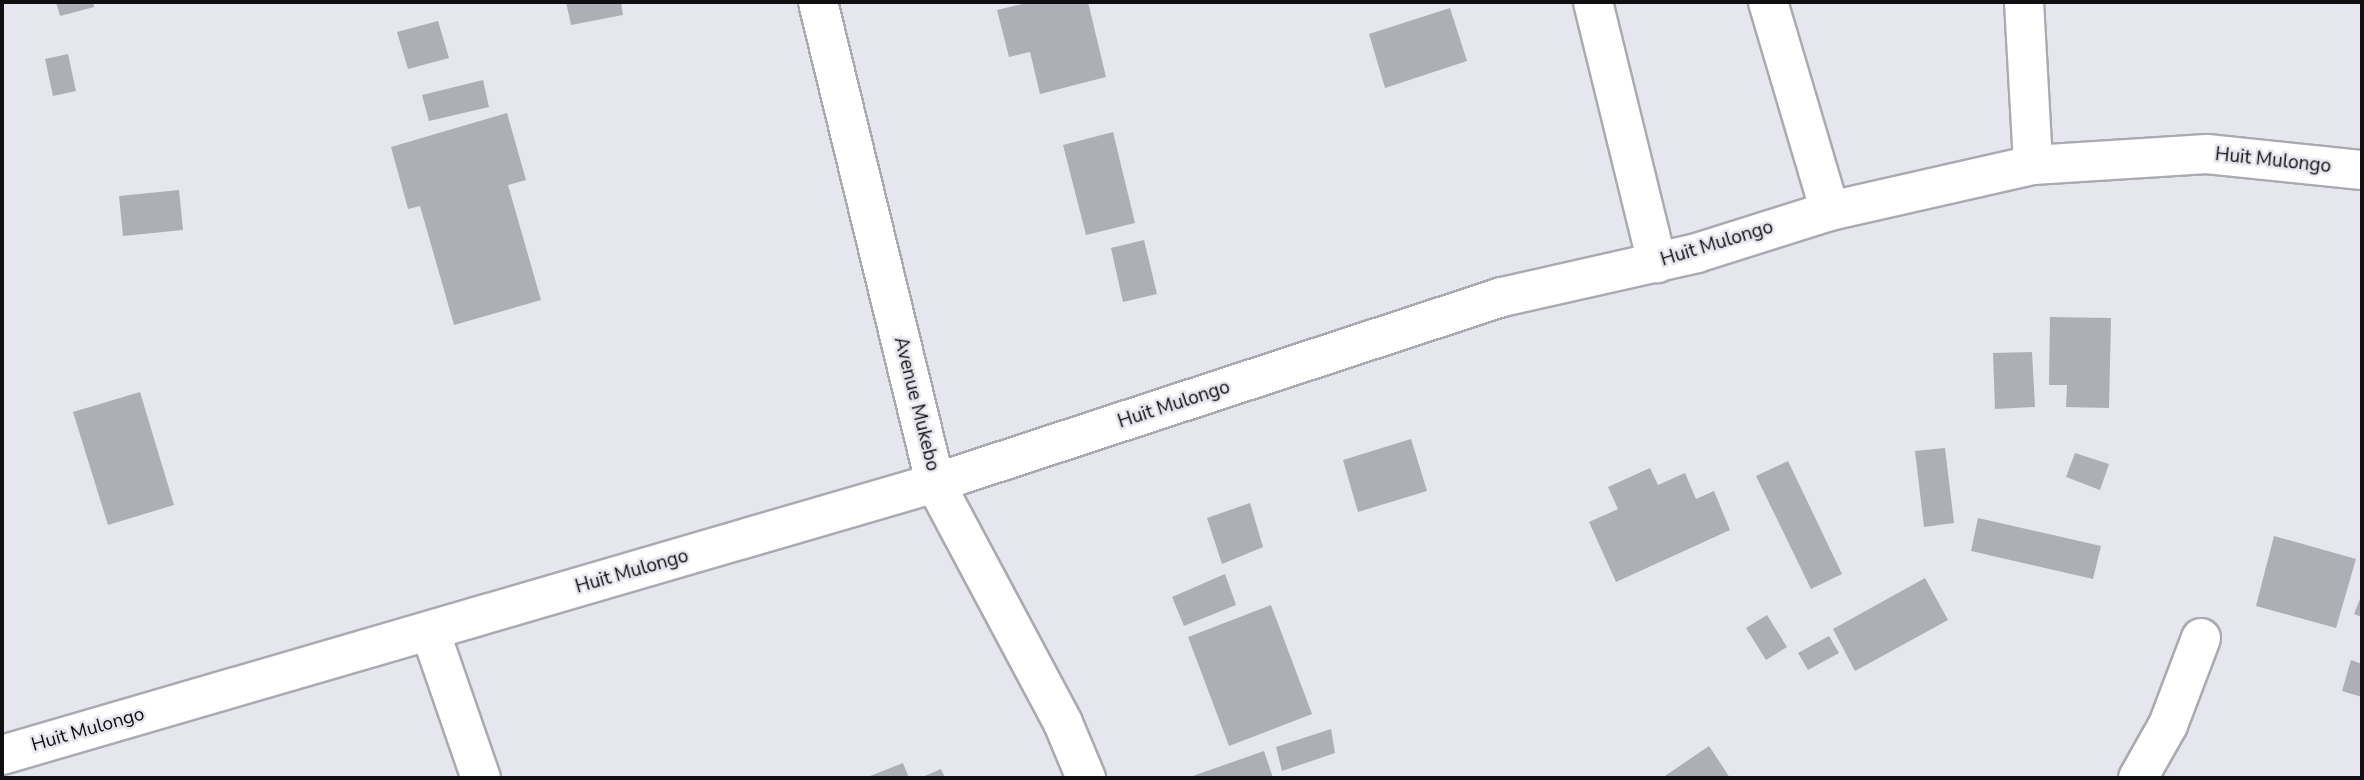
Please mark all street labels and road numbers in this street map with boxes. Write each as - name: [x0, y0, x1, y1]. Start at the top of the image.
- street label: Huit Mulongo: [2214, 144, 2332, 178]
- street label: Huit Mulongo: [1658, 216, 1776, 272]
- street label: Avenue Mukebo: [888, 335, 944, 473]
- street label: Huit Mulongo: [1115, 376, 1233, 434]
- street label: Huit Mulongo: [573, 545, 691, 599]
- street label: Huit Mulongo: [29, 703, 147, 757]

